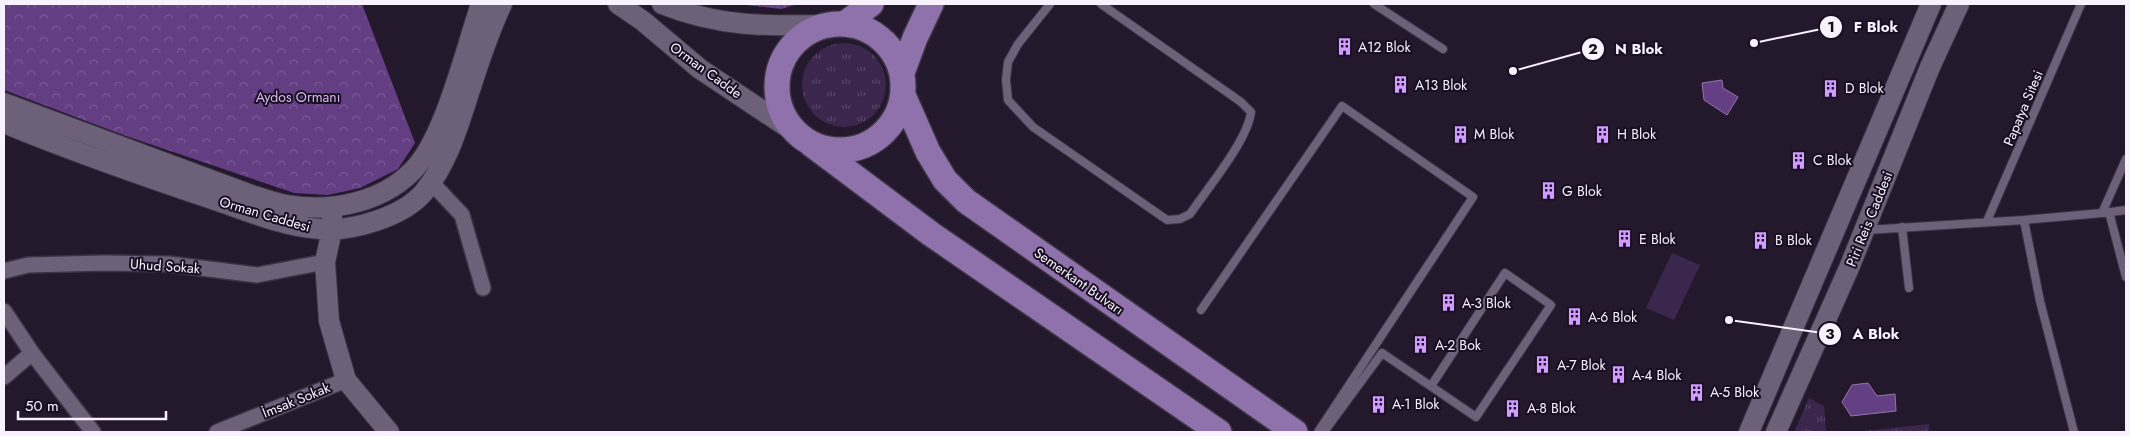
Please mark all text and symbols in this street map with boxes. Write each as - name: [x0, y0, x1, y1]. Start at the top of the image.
- callout: F Blok: [1818, 12, 1908, 42]
- text: 1: [1827, 16, 1835, 38]
- text: F Blok: [1854, 16, 1898, 38]
- callout: N Blok: [1580, 34, 1673, 64]
- street label: Orman Cadde: [666, 37, 746, 103]
- building icon: A12 Blok: [1334, 37, 1354, 57]
- place label: A12 Blok: [1358, 37, 1411, 57]
- text: 2: [1588, 38, 1598, 60]
- text: N Blok: [1615, 38, 1663, 60]
- street label: Papatya Sitesi: [1998, 67, 2048, 149]
- building icon: A13 Blok: [1391, 75, 1411, 95]
- place label: A13 Blok: [1415, 75, 1468, 95]
- building icon: D Blok: [1821, 78, 1841, 98]
- place label: D Blok: [1845, 78, 1884, 98]
- park label: Aydos Ormanı: [256, 87, 340, 107]
- building icon: M Blok: [1450, 124, 1470, 144]
- place label: M Blok: [1474, 124, 1515, 144]
- building icon: H Blok: [1593, 124, 1613, 144]
- place label: H Blok: [1617, 124, 1657, 144]
- building icon: C Blok: [1789, 150, 1809, 170]
- place label: C Blok: [1813, 150, 1852, 170]
- street label: Piri Reis Caddesi: [1841, 168, 1897, 270]
- building icon: G Blok: [1538, 181, 1558, 201]
- place label: G Blok: [1562, 181, 1603, 201]
- street label: Orman Caddesi: [217, 191, 313, 237]
- building icon: E Blok: [1615, 229, 1635, 249]
- place label: E Blok: [1639, 229, 1677, 249]
- building icon: B Blok: [1751, 230, 1771, 250]
- place label: B Blok: [1775, 230, 1813, 250]
- street label: Semerkant Bulvarı: [1030, 243, 1128, 319]
- street label: Uhud Sokak: [129, 254, 201, 278]
- building icon: A-3 Blok: [1438, 293, 1458, 313]
- place label: A-3 Blok: [1462, 293, 1512, 313]
- building icon: A-6 Blok: [1564, 307, 1584, 327]
- place label: A-6 Blok: [1588, 307, 1638, 327]
- callout: A Blok: [1817, 319, 1909, 349]
- text: 3: [1825, 323, 1835, 345]
- text: A Blok: [1851, 323, 1900, 345]
- building icon: A-2 Bok: [1411, 335, 1431, 355]
- place label: A-2 Bok: [1435, 335, 1482, 355]
- building icon: A-7 Blok: [1533, 355, 1553, 375]
- place label: A-7 Blok: [1557, 355, 1606, 375]
- building icon: A-4 Blok: [1608, 365, 1628, 385]
- place label: A-4 Blok: [1632, 365, 1682, 385]
- street label: İmsak Sokak: [259, 377, 334, 423]
- building icon: A-5 Blok: [1686, 382, 1706, 402]
- place label: A-5 Blok: [1710, 382, 1760, 402]
- scale bar: [18, 388, 165, 420]
- building icon: A-1 Blok: [1368, 394, 1388, 414]
- place label: A-1 Blok: [1392, 394, 1440, 414]
- text: 50 m: [25, 395, 59, 417]
- building icon: A-8 Blok: [1503, 398, 1523, 418]
- place label: A-8 Blok: [1527, 398, 1577, 418]

